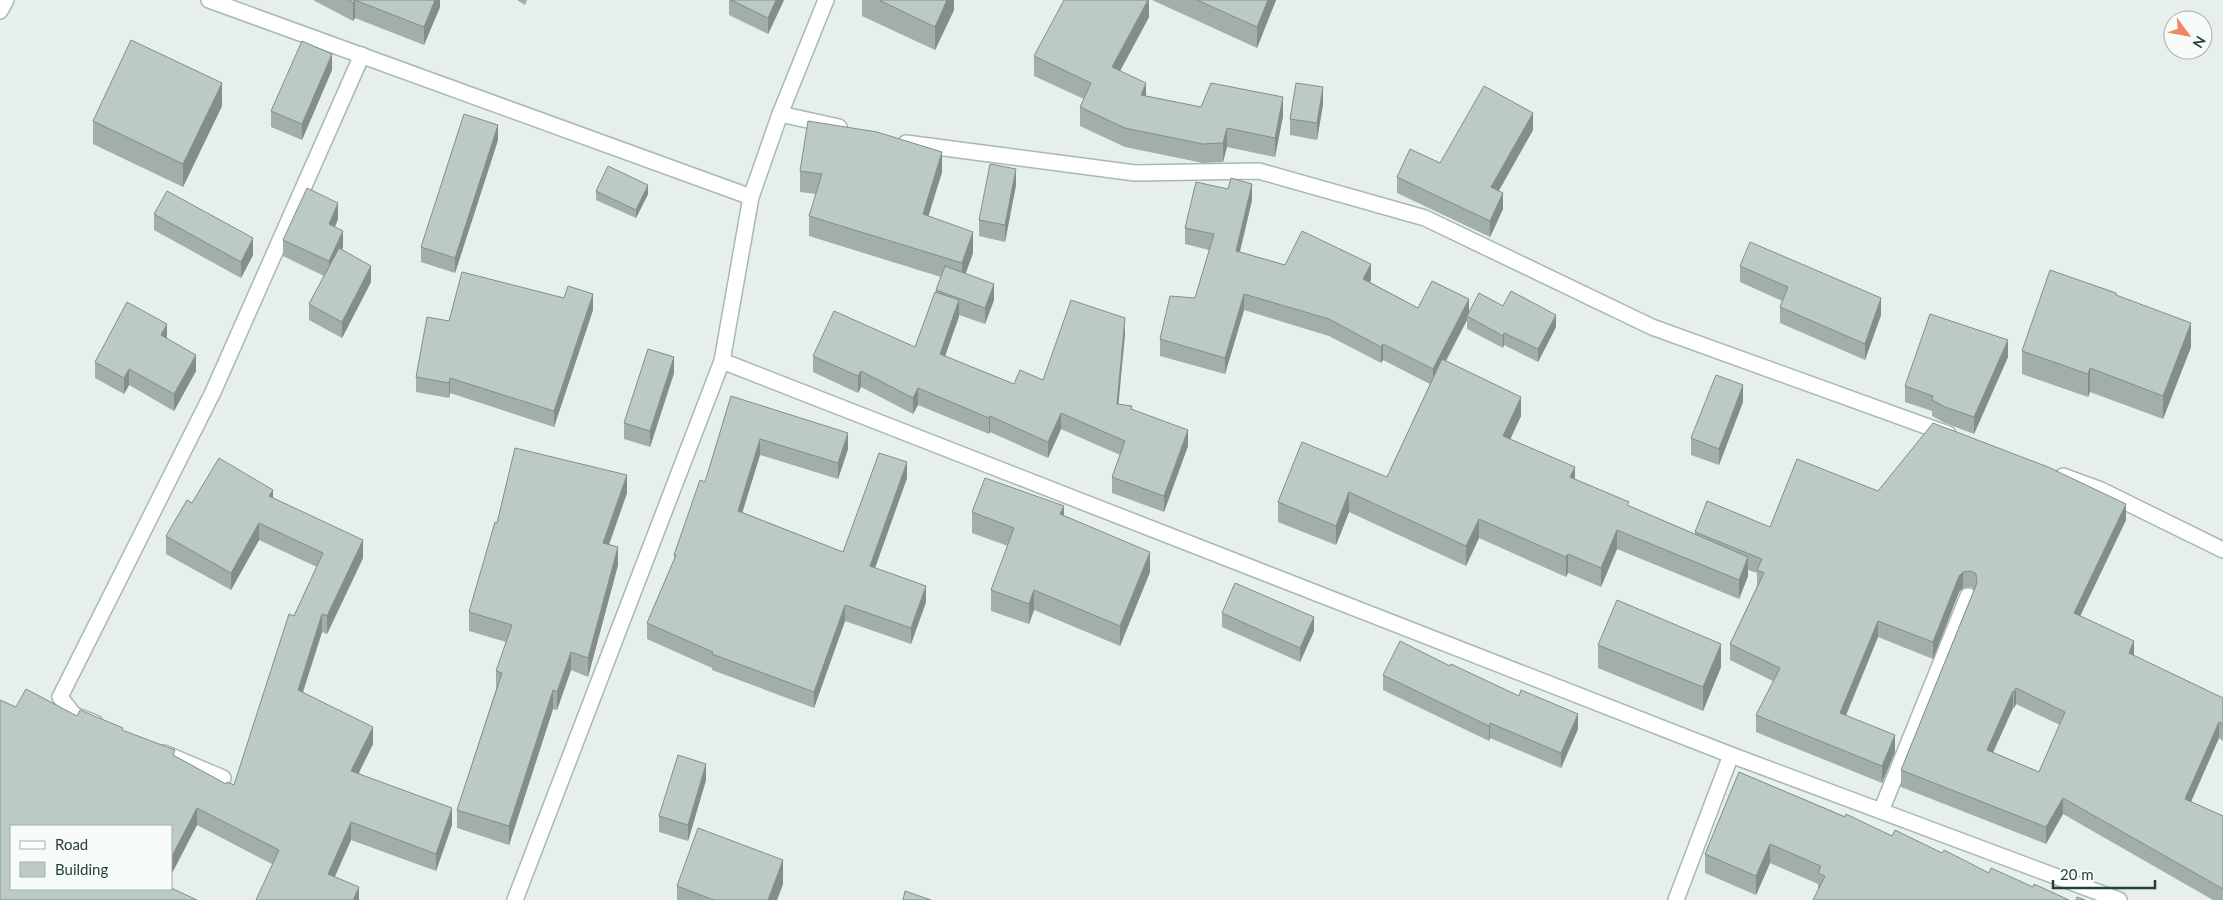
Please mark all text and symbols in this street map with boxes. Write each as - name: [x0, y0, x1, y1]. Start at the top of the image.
- north arrow: [2163, 10, 2213, 60]
- text: N: [2189, 33, 2210, 51]
- legend: [10, 825, 172, 890]
- text: Road: [55, 835, 88, 853]
- scale bar: [2053, 858, 2156, 890]
- text: Building: [55, 860, 108, 878]
- text: 20 m: [2060, 865, 2094, 883]

